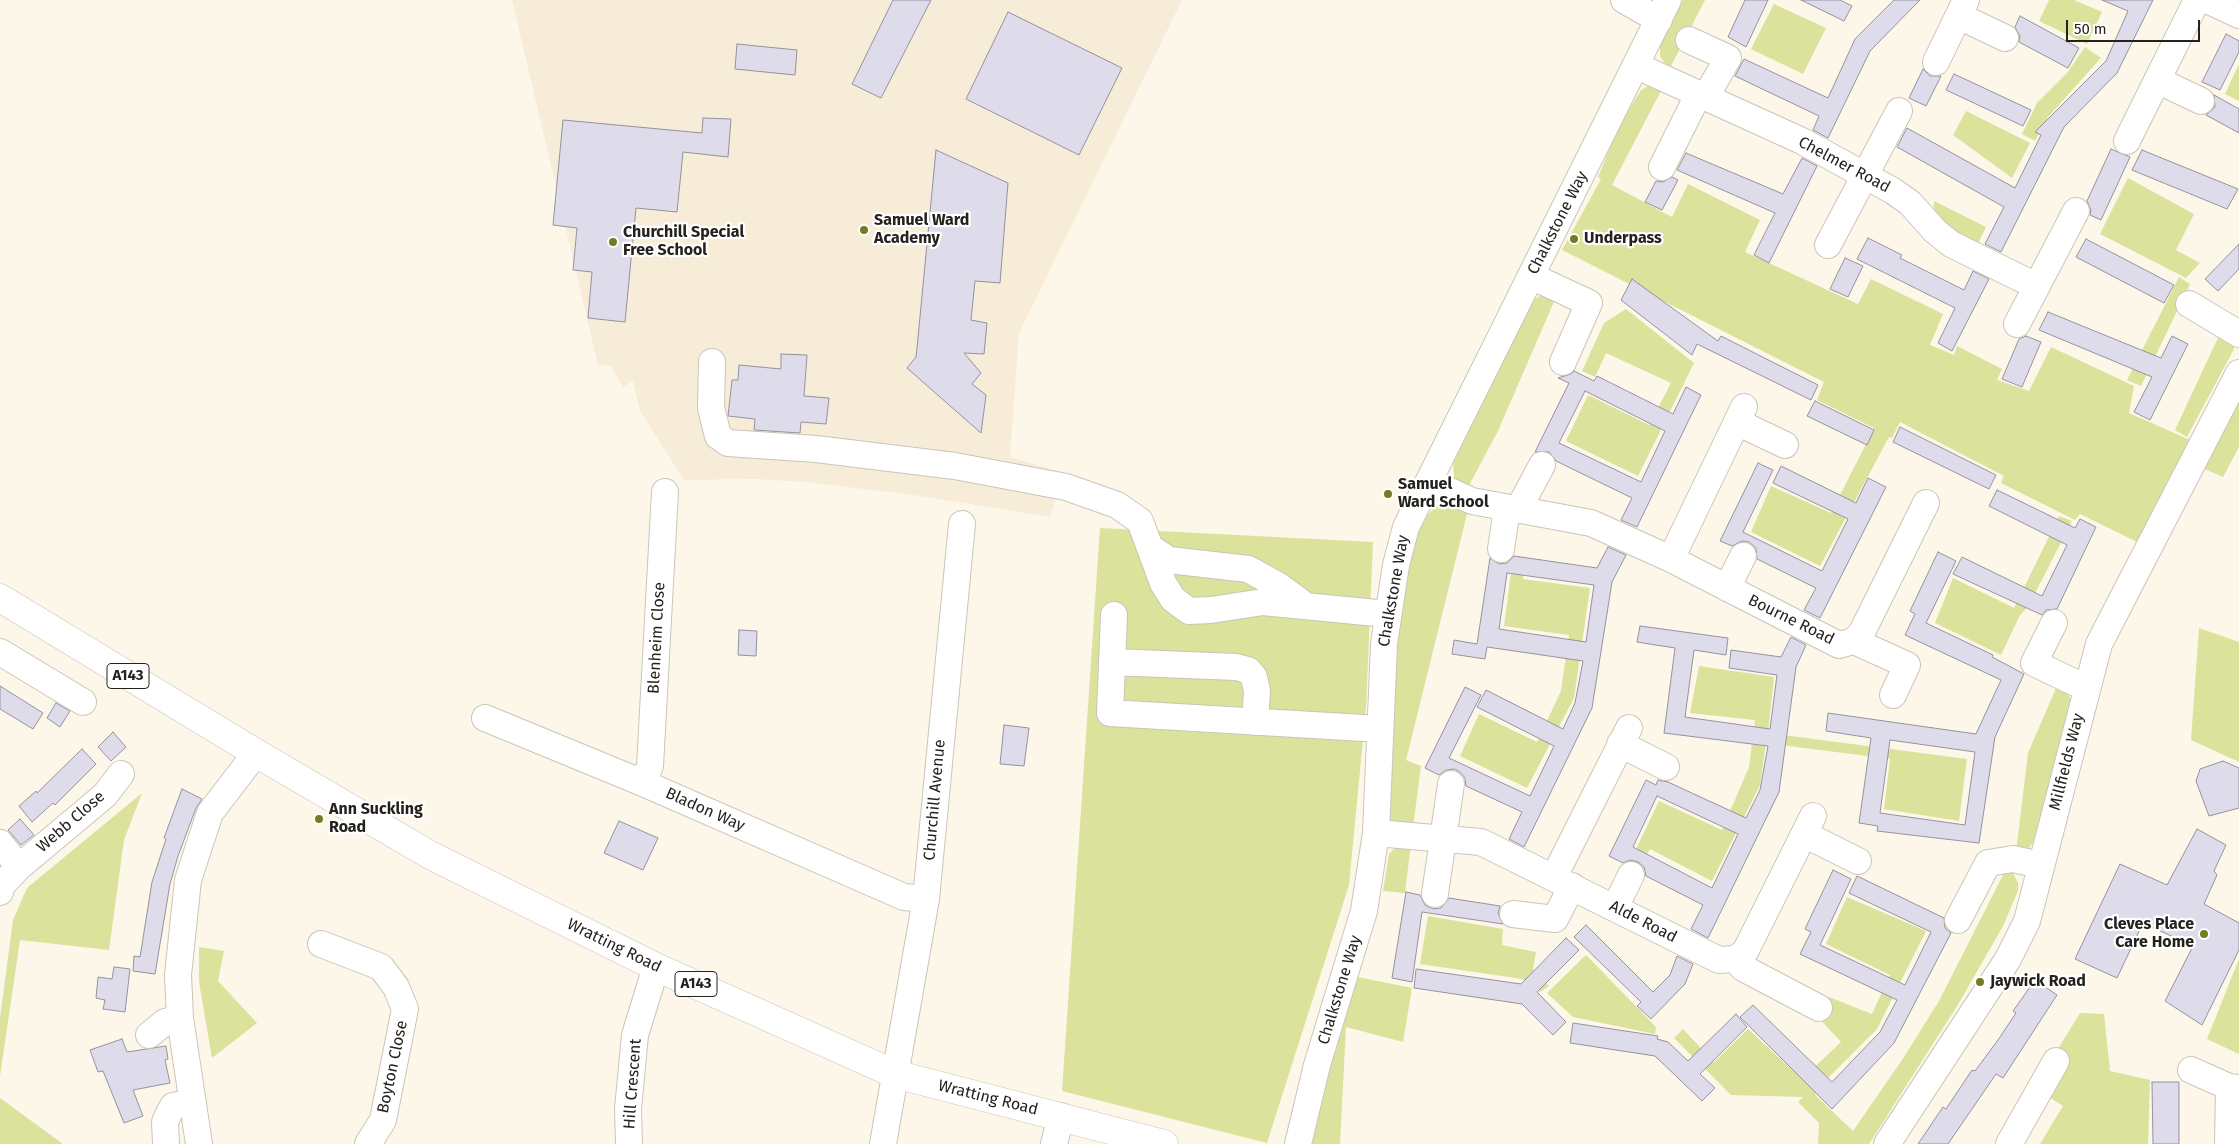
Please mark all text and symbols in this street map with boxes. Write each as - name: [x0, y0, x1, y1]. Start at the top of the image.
- scale bar: [2069, 10, 2203, 42]
- text: 50 m: [2074, 20, 2107, 38]
- street label: Chelmer Road: [1795, 133, 1893, 197]
- street label: Chalkstone Way: [1524, 168, 1592, 278]
- place label: Samuel Ward Academy: [874, 211, 969, 249]
- place label: Churchill Special Free School: [623, 223, 744, 261]
- marker: Samuel Ward Academy: [858, 224, 870, 236]
- place label: Underpass: [1584, 229, 1662, 249]
- marker: Underpass: [1568, 233, 1580, 245]
- marker: Churchill Special Free School: [607, 236, 619, 248]
- place label: Samuel Ward School: [1398, 475, 1489, 513]
- marker: Samuel Ward School: [1382, 488, 1394, 500]
- street label: Chalkstone Way: [1375, 534, 1413, 648]
- street label: Blenheim Close: [644, 582, 670, 694]
- street label: Bourne Road: [1745, 591, 1837, 649]
- road number: A143: [107, 664, 149, 688]
- street label: Millfields Way: [2046, 712, 2088, 812]
- street label: Churchill Avenue: [920, 739, 950, 861]
- street label: Bladon Way: [662, 784, 748, 836]
- street label: Webb Close: [33, 787, 109, 857]
- place label: Ann Suckling Road: [329, 800, 423, 838]
- marker: Ann Suckling Road: [313, 813, 325, 825]
- street label: Alde Road: [1606, 897, 1680, 947]
- street label: Wratting Road: [564, 915, 664, 977]
- place label: Cleves Place Care Home: [2104, 915, 2194, 953]
- marker: Cleves Place Care Home: [2198, 928, 2210, 940]
- street label: Chalkstone Way: [1314, 933, 1366, 1047]
- road number: A143: [675, 972, 717, 996]
- place label: Jaywick Road: [1990, 972, 2086, 992]
- marker: Jaywick Road: [1974, 976, 1986, 988]
- street label: Boyton Close: [374, 1019, 412, 1115]
- street label: Hill Crescent: [620, 1038, 646, 1130]
- street label: Wratting Road: [936, 1076, 1040, 1120]

